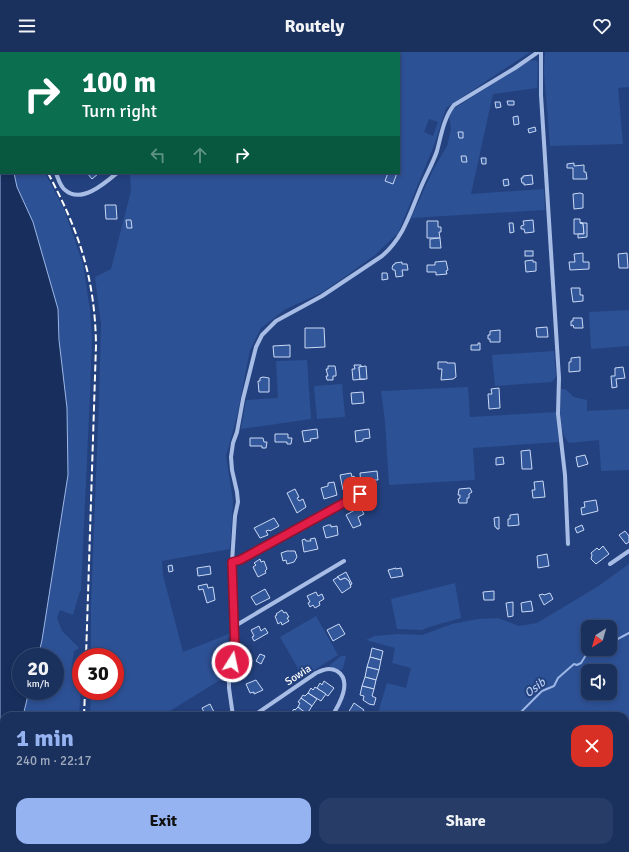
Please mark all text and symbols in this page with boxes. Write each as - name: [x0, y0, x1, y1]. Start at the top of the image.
- icon: menu: [16, 15, 38, 37]
- text: Routely: [285, 15, 344, 37]
- icon: heart: [591, 15, 613, 37]
- text: 100 m: [82, 66, 156, 100]
- icon: right: [16, 68, 68, 120]
- text: Turn right: [82, 100, 157, 122]
- icon: left: [147, 144, 169, 166]
- icon: ahead: [189, 144, 211, 166]
- icon: right: [231, 144, 253, 166]
- pin: [343, 477, 377, 511]
- icon: arrive: [349, 483, 371, 505]
- north arrow: [581, 620, 617, 656]
- map controls: [581, 620, 617, 700]
- position arrow: [211, 641, 253, 683]
- speed limit sign: 30: [72, 648, 124, 700]
- text: 20: [27, 656, 49, 681]
- street label: Sowia: [283, 662, 314, 688]
- button: sound: [581, 664, 617, 700]
- water label: Osib: [521, 675, 549, 701]
- text: km/h: [27, 678, 49, 690]
- text: 1 min: [16, 723, 74, 753]
- button: close: [571, 725, 613, 767]
- text: 240 m · 22:17: [16, 753, 92, 769]
- button: Exit: [16, 798, 311, 844]
- button: Share: [319, 798, 613, 844]

